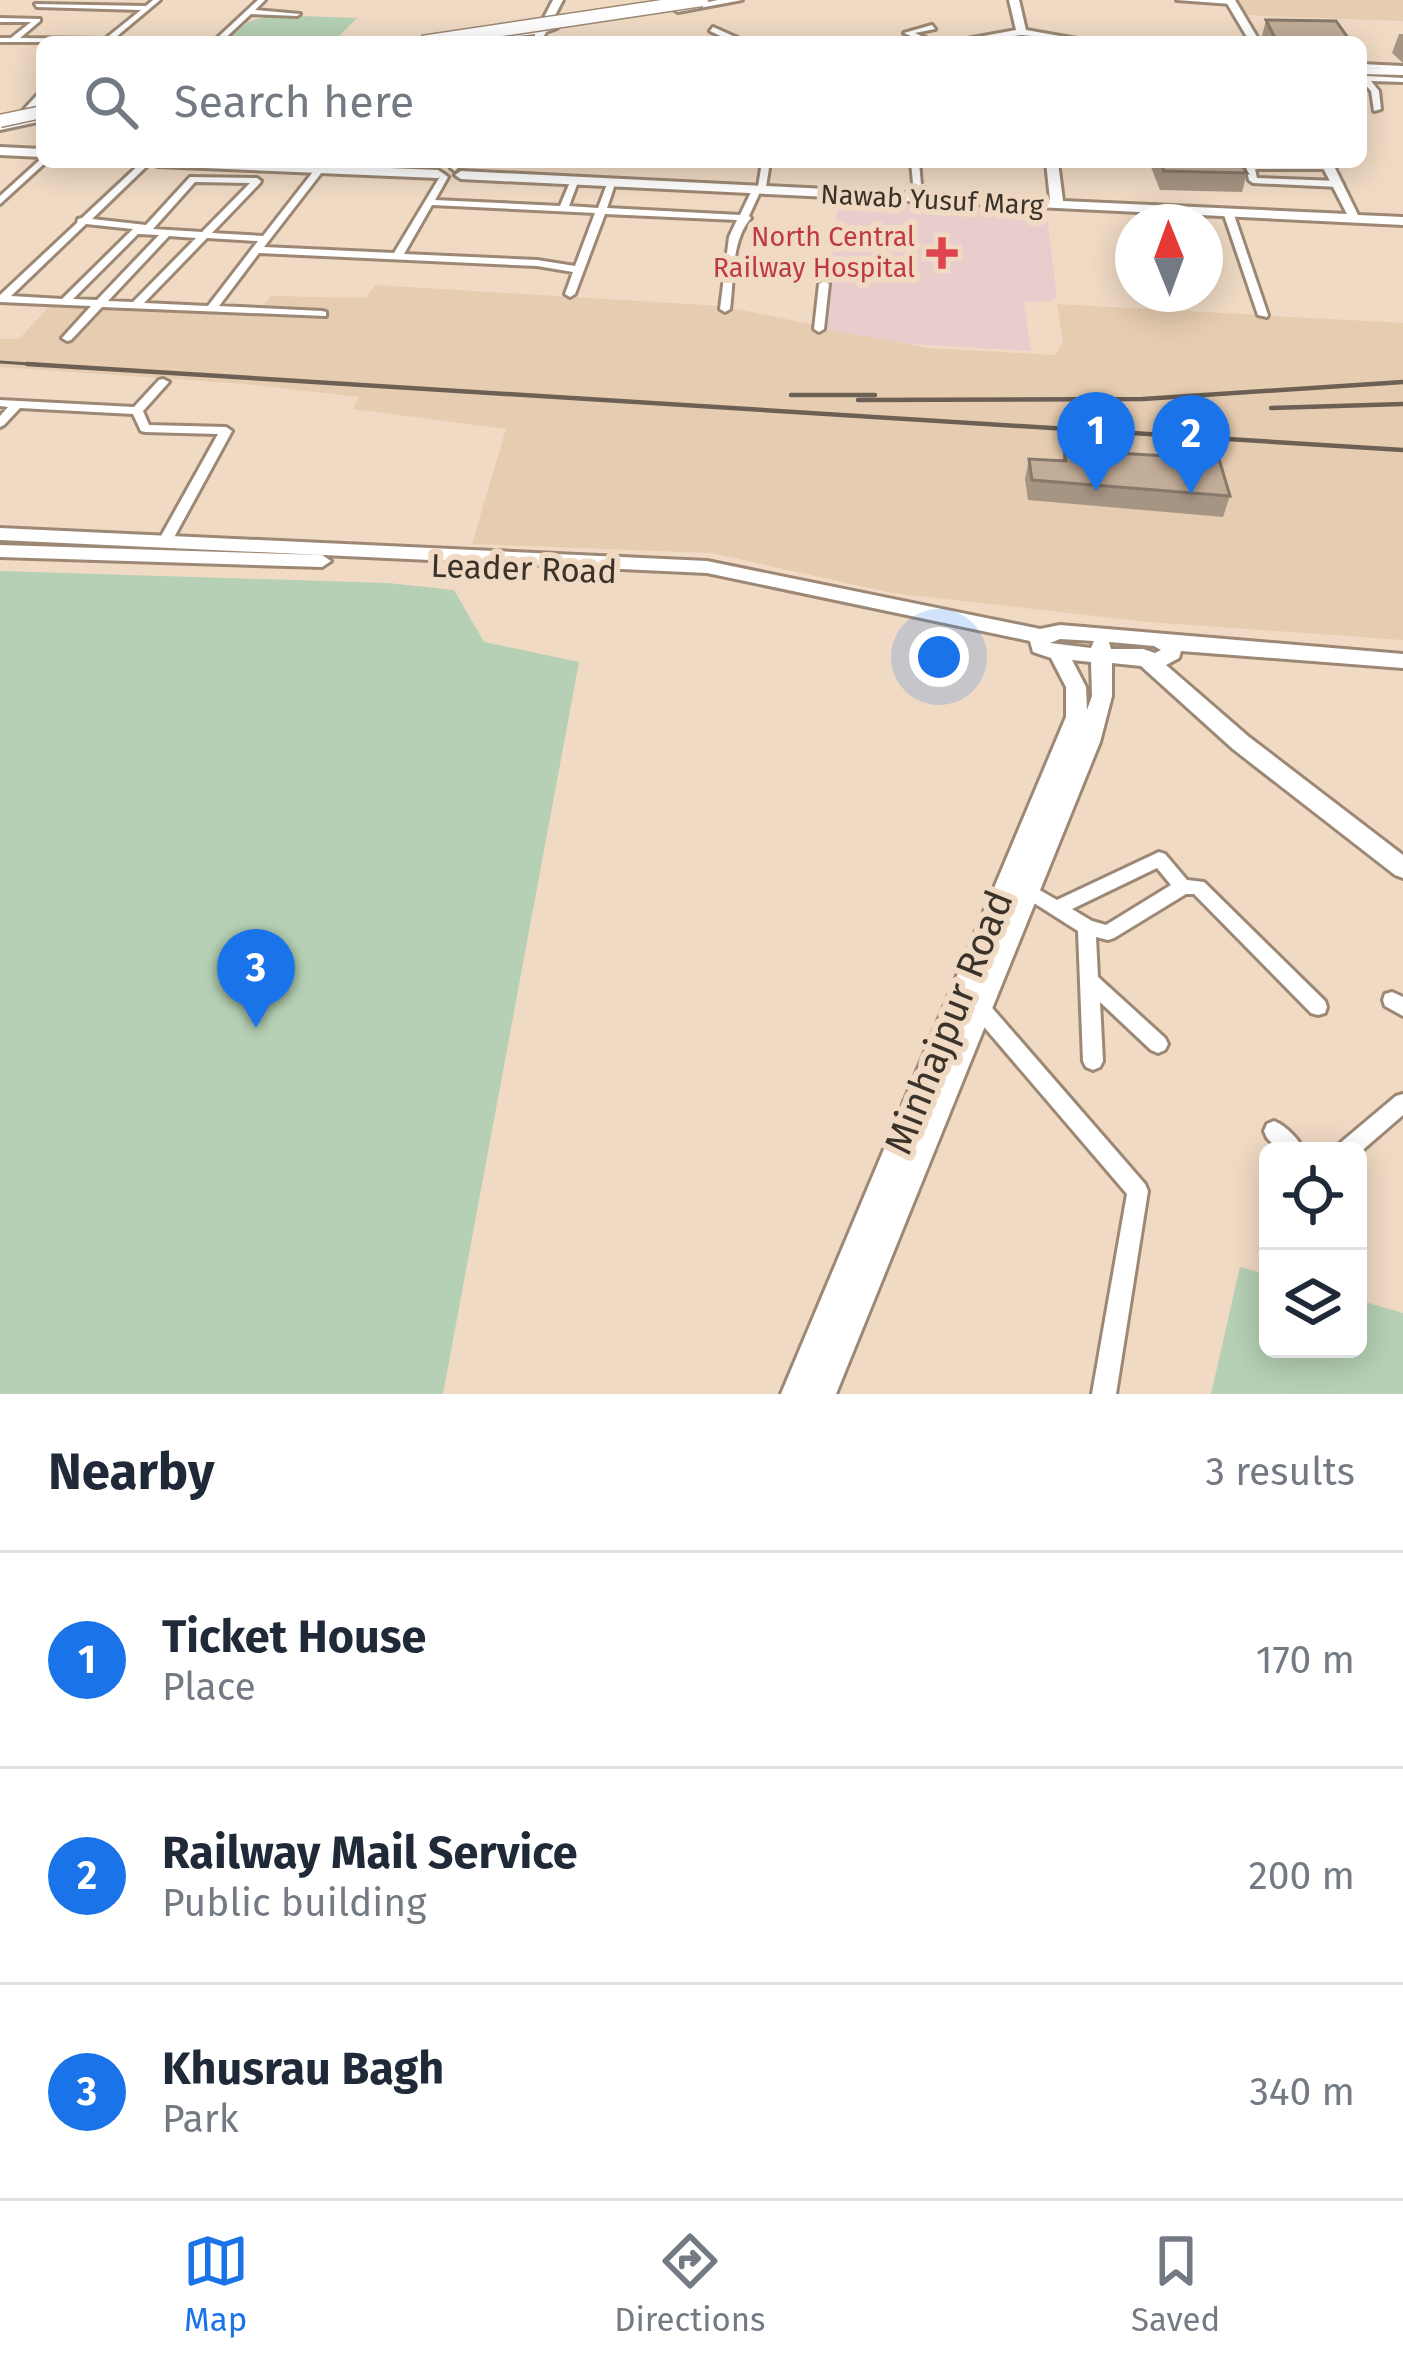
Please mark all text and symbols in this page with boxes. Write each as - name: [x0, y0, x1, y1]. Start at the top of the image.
- search box: [36, 36, 1367, 168]
- icon: search: [78, 69, 144, 135]
- text: Search here: [174, 75, 414, 129]
- street label: Nawab Yusuf Marg: [820, 178, 1045, 222]
- north arrow: [1115, 204, 1223, 312]
- place label: North Central Railway Hospital: [713, 221, 915, 284]
- marker: North Central Railway Hospital: [926, 237, 958, 269]
- pin: 1: [1057, 392, 1135, 491]
- pin: 2: [1152, 395, 1230, 494]
- street label: Leader Road: [430, 546, 618, 592]
- your location: [909, 627, 969, 687]
- street label: Minhajpur Road: [875, 884, 1023, 1161]
- pin: 3: [217, 929, 295, 1028]
- map controls: [1259, 1142, 1367, 1358]
- button: locate: [1259, 1142, 1367, 1250]
- button: layers: [1259, 1250, 1367, 1358]
- text: Nearby: [48, 1441, 214, 1503]
- text: 3 results: [1205, 1449, 1355, 1495]
- text: Ticket House: [162, 1610, 426, 1664]
- text: 1: [78, 1637, 96, 1683]
- text: 170 m: [1256, 1637, 1355, 1683]
- text: Place: [162, 1664, 256, 1710]
- text: Railway Mail Service: [162, 1826, 578, 1880]
- text: 2: [77, 1853, 97, 1899]
- text: 200 m: [1248, 1853, 1355, 1899]
- text: Public building: [162, 1880, 426, 1926]
- text: Khusrau Bagh: [162, 2042, 444, 2096]
- text: 3: [77, 2069, 97, 2115]
- text: 340 m: [1249, 2069, 1355, 2115]
- text: Park: [162, 2096, 239, 2142]
- tab: Map: [183, 2228, 249, 2340]
- tab: Directions: [614, 2228, 766, 2340]
- tab: Saved: [1131, 2228, 1220, 2340]

